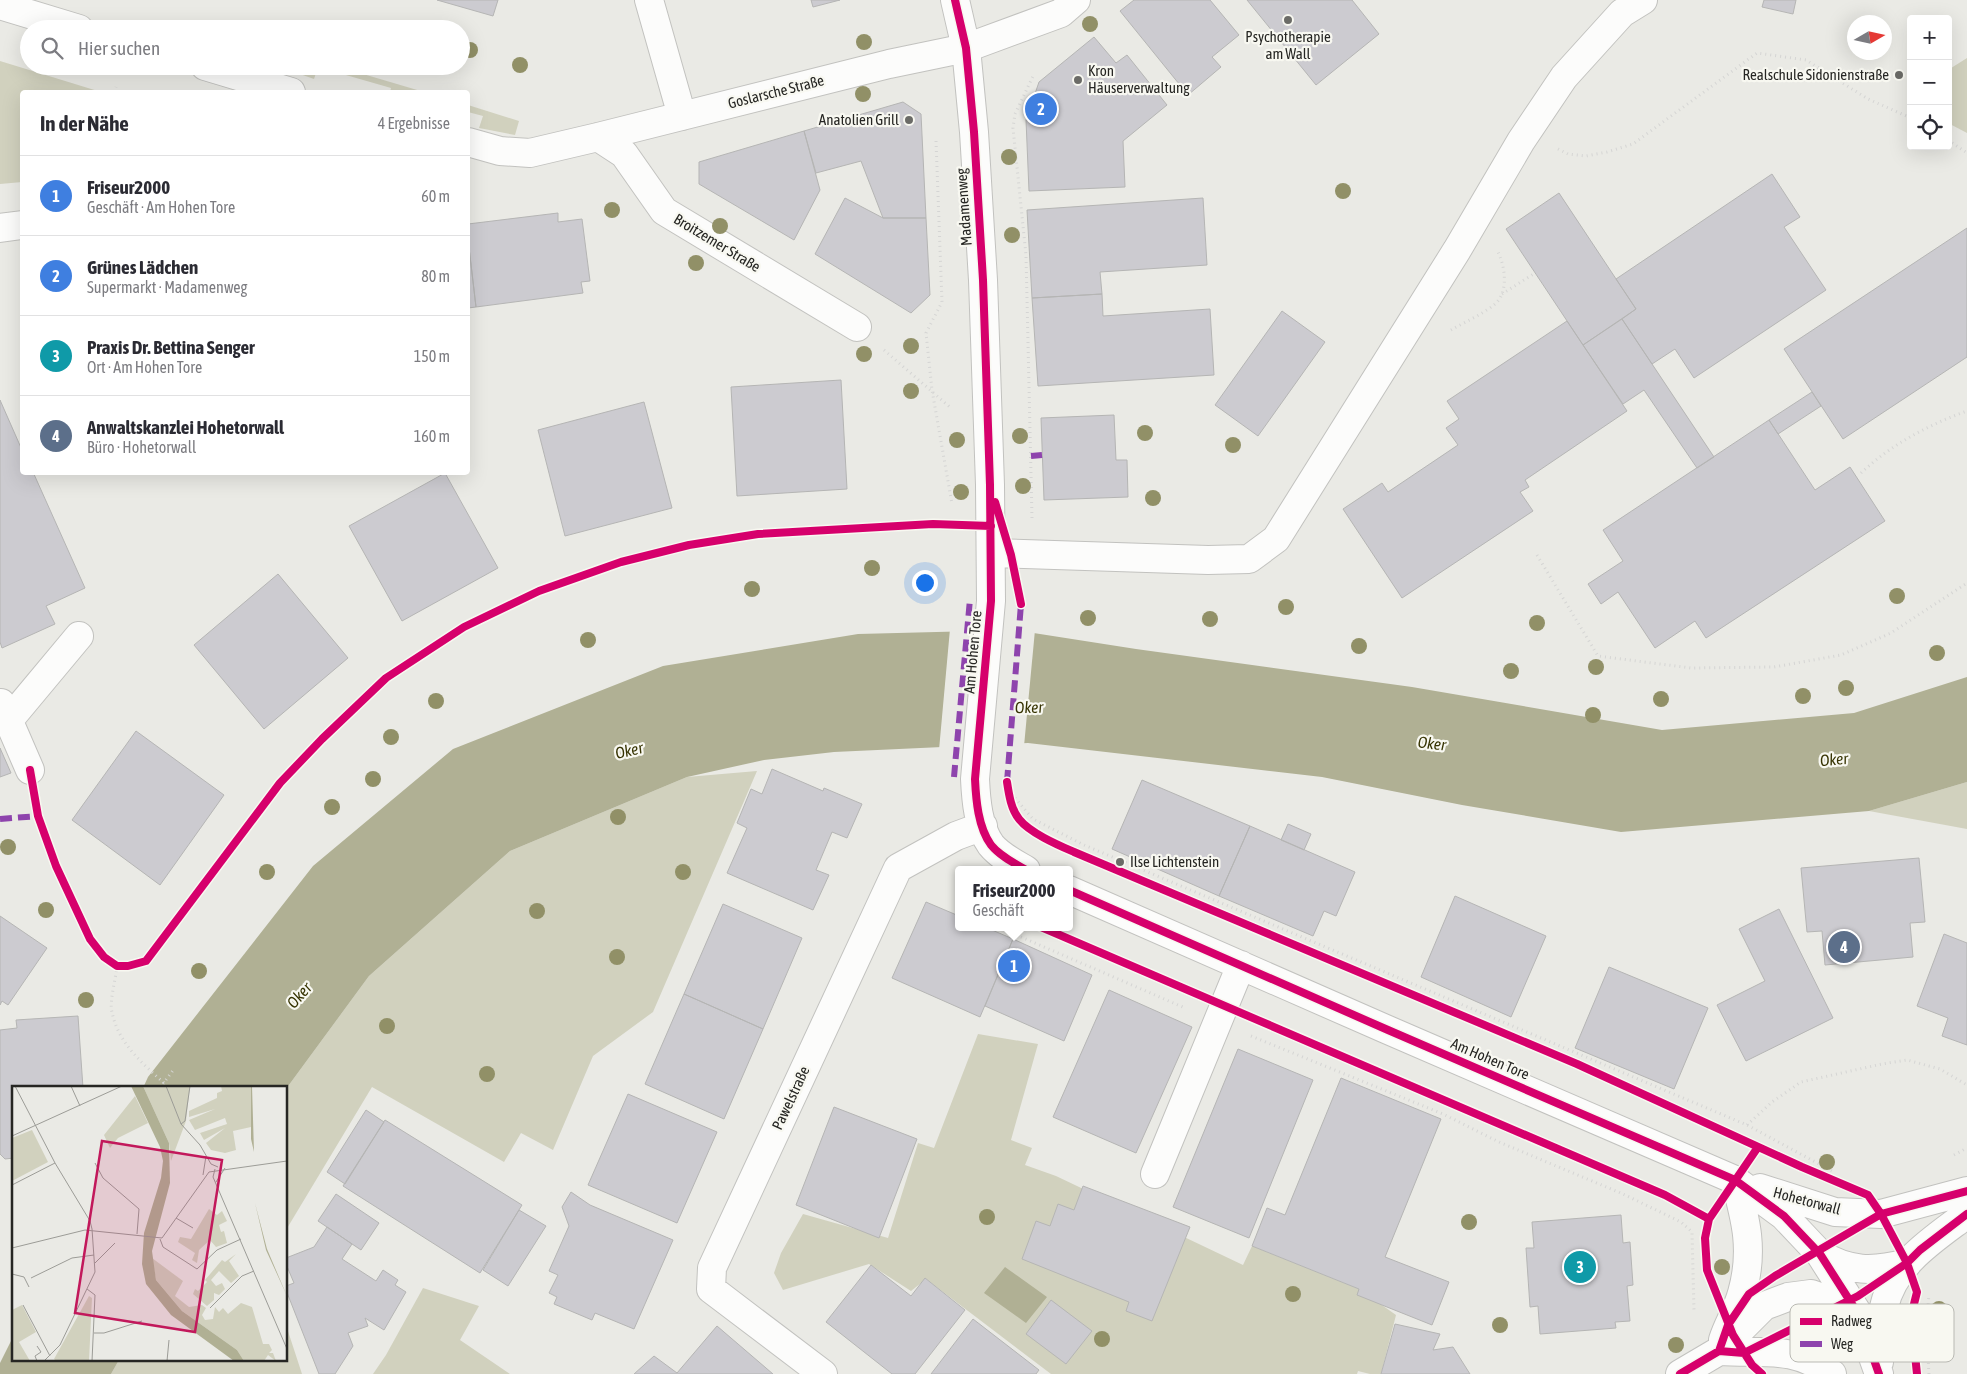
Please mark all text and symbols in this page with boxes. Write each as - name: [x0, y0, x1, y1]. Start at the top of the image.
- marker: Psychotherapie am Wall: [1282, 14, 1294, 26]
- north arrow: [1847, 15, 1892, 60]
- map controls: [1907, 15, 1952, 150]
- button: +: [1907, 15, 1952, 60]
- search box: [20, 20, 470, 75]
- place label: Psychotherapie am Wall: [1245, 28, 1331, 62]
- icon: search: [38, 34, 66, 62]
- text: Hier suchen: [78, 37, 160, 59]
- button: −: [1907, 60, 1952, 105]
- place label: Kron Häuserverwaltung: [1088, 62, 1190, 96]
- place label: Realschule Sidonienstraße: [1742, 66, 1889, 83]
- marker: Realschule Sidonienstraße: [1893, 69, 1905, 81]
- street label: Goslarsche Straße: [726, 71, 826, 112]
- marker: Kron Häuserverwaltung: [1072, 74, 1084, 86]
- pin: 2: [1025, 90, 1057, 128]
- button: locate: [1907, 105, 1952, 150]
- text: In der Nähe: [40, 111, 129, 135]
- place label: Anatolien Grill: [819, 111, 899, 128]
- text: 4 Ergebnisse: [378, 114, 450, 132]
- marker: Anatolien Grill: [903, 114, 915, 126]
- street label: Madamenweg: [952, 167, 975, 247]
- text: Friseur2000: [87, 176, 170, 198]
- text: 1: [52, 187, 60, 205]
- text: 60 m: [421, 187, 450, 205]
- text: Geschäft · Am Hohen Tore: [87, 198, 235, 216]
- street label: Broitzemer Straße: [671, 210, 764, 275]
- text: Grünes Lädchen: [87, 256, 198, 278]
- text: 2: [52, 267, 60, 285]
- text: 80 m: [421, 267, 450, 285]
- text: Supermarkt · Madamenweg: [87, 278, 247, 296]
- text: Praxis Dr. Bettina Senger: [87, 336, 255, 358]
- text: 3: [52, 347, 60, 365]
- text: 150 m: [414, 347, 450, 365]
- text: Ort · Am Hohen Tore: [87, 358, 202, 376]
- text: Anwaltskanzlei Hohetorwall: [87, 416, 284, 438]
- text: 4: [52, 427, 60, 445]
- text: 160 m: [414, 427, 450, 445]
- text: Büro · Hohetorwall: [87, 438, 196, 456]
- your location: [912, 570, 938, 596]
- street label: Am Hohen Tore: [960, 610, 985, 694]
- water label: Oker: [1015, 698, 1044, 716]
- water label: Oker: [1417, 732, 1448, 754]
- water label: Oker: [613, 738, 646, 762]
- water label: Oker: [1819, 749, 1850, 769]
- place label: Ilse Lichtenstein: [1130, 853, 1219, 870]
- marker: Ilse Lichtenstein: [1114, 856, 1126, 868]
- popup: [955, 866, 1073, 931]
- text: Friseur2000: [972, 879, 1056, 901]
- text: Geschäft: [972, 901, 1024, 919]
- pin: 4: [1828, 928, 1860, 966]
- pin: 1: [998, 947, 1030, 985]
- water label: Oker: [283, 978, 316, 1011]
- street label: Am Hohen Tore: [1449, 1034, 1532, 1083]
- street label: Pawelstraße: [768, 1063, 813, 1132]
- inset map: [12, 1086, 288, 1362]
- street label: Hohetorwall: [1771, 1183, 1843, 1218]
- pin: 3: [1564, 1248, 1596, 1286]
- legend: [1790, 1304, 1954, 1362]
- text: Radweg: [1831, 1313, 1872, 1329]
- text: Weg: [1831, 1336, 1853, 1352]

